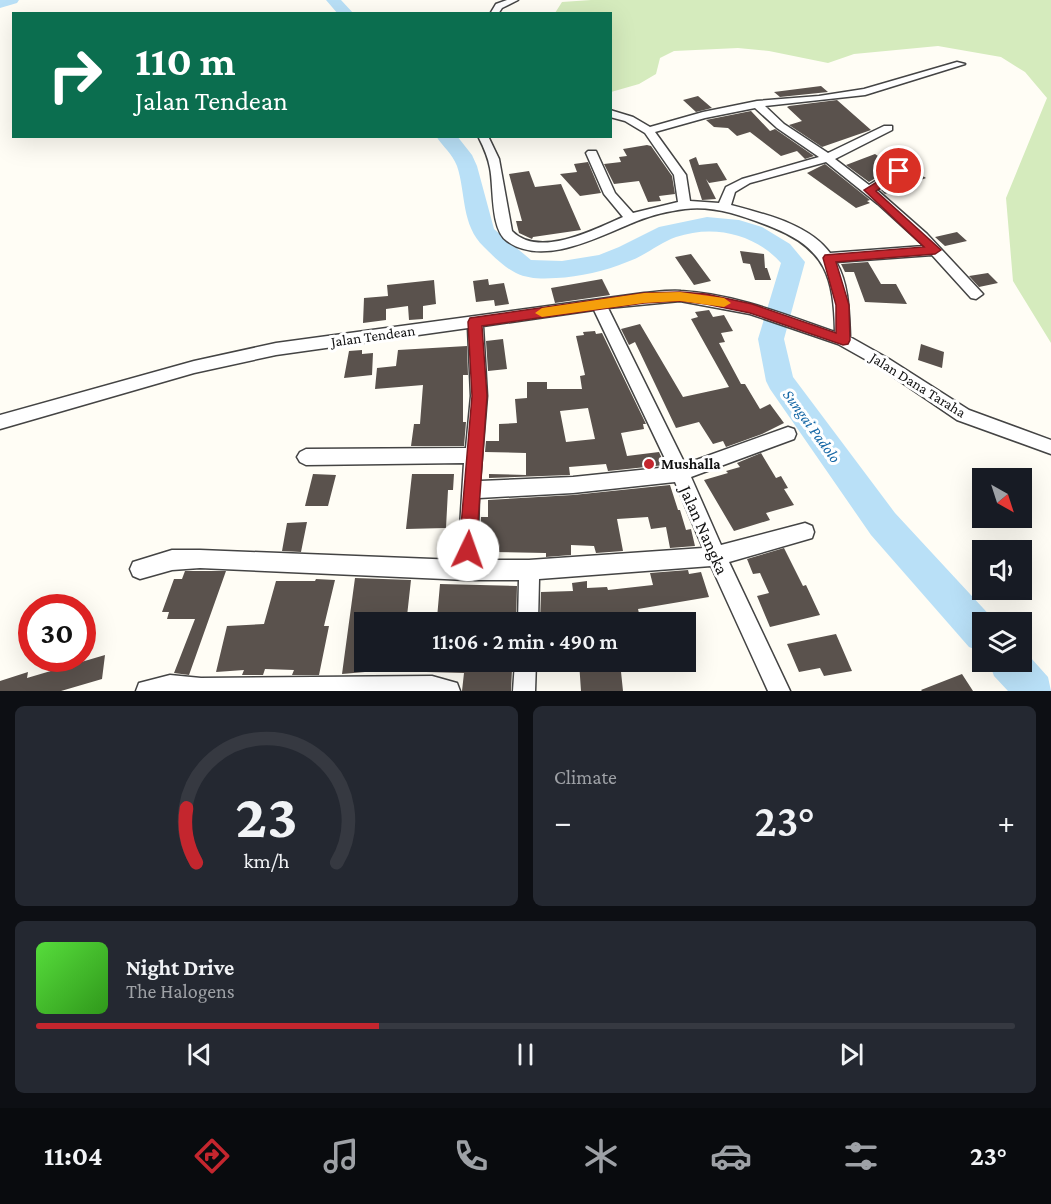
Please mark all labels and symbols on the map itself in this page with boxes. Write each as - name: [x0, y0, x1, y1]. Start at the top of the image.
- pin: [873, 145, 924, 196]
- street label: Jalan Tendean: [328, 322, 416, 351]
- street label: Jalan Dana Taraha: [865, 348, 969, 422]
- water label: Sungai Padolo: [779, 386, 844, 466]
- place label: Mushalla: [661, 456, 721, 472]
- marker: Mushalla: [642, 457, 656, 471]
- north arrow: [972, 468, 1032, 528]
- street label: Jalan Nangka: [675, 481, 732, 577]
- position arrow: [436, 518, 500, 582]
- speed limit sign: 30: [18, 594, 96, 672]

